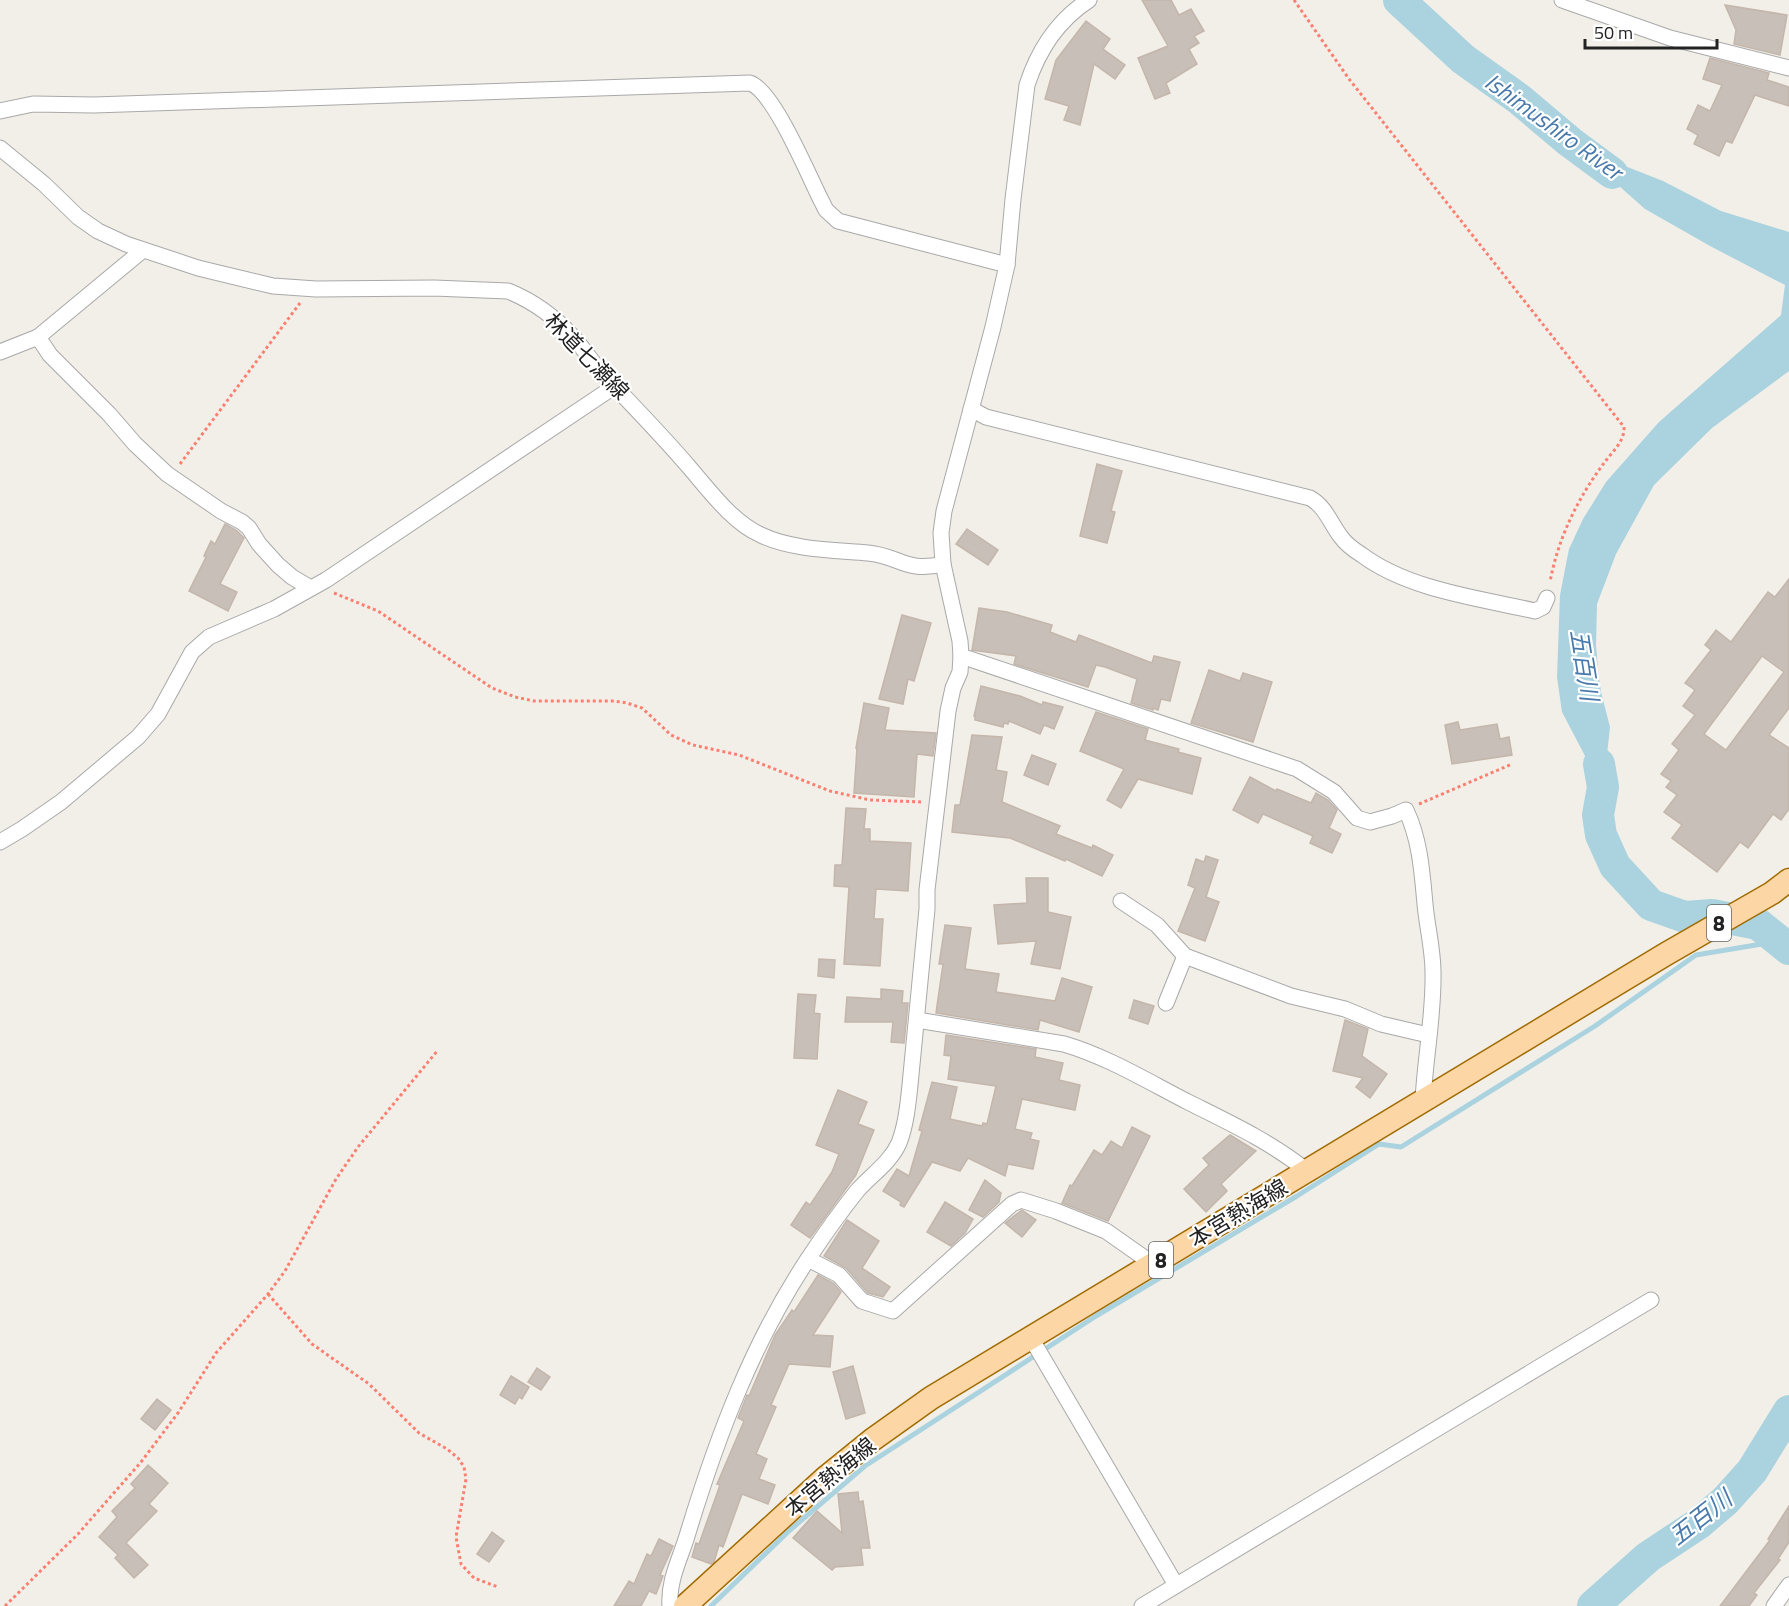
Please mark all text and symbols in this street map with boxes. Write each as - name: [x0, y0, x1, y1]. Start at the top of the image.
- scale bar: [1585, 12, 1717, 50]
- text: 50 m: [1594, 19, 1633, 46]
- water label: Ishimushiro River: [1478, 64, 1633, 190]
- street label: 林道七瀬線: [537, 305, 637, 407]
- water label: 五百川: [1562, 627, 1609, 706]
- road number: 8: [1707, 905, 1731, 941]
- street label: 本宮熱海線: [1182, 1170, 1294, 1256]
- road number: 8: [1149, 1242, 1173, 1278]
- street label: 本宮熱海線: [777, 1429, 883, 1525]
- water label: 五百川: [1661, 1479, 1742, 1553]

